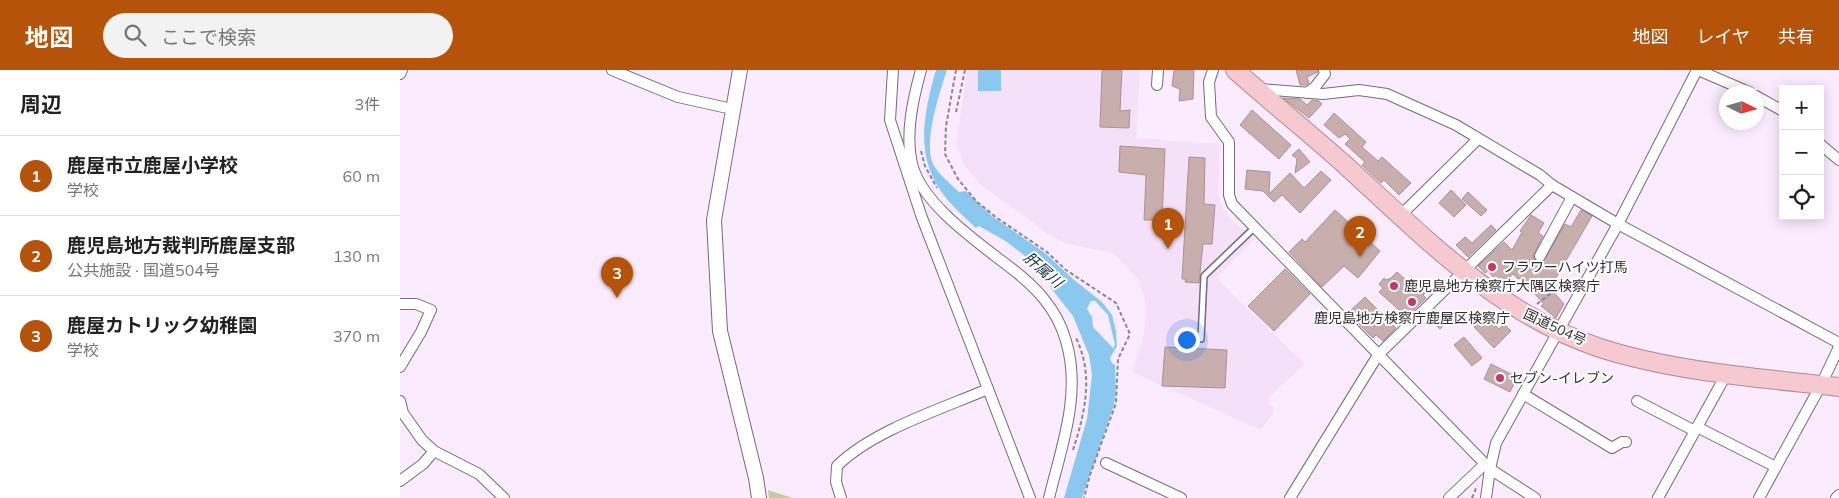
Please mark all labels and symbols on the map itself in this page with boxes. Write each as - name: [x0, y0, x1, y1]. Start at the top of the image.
- north arrow: [1719, 85, 1764, 130]
- pin: 1: [1152, 208, 1184, 249]
- pin: 2: [1344, 216, 1376, 257]
- water label: 肝属川: [1020, 248, 1068, 293]
- pin: 3: [601, 257, 633, 298]
- place label: フラワーハイツ打馬: [1502, 258, 1627, 276]
- marker: フラワーハイツ打馬: [1486, 261, 1498, 273]
- place label: 鹿児島地方検察庁大隅区検察庁: [1404, 277, 1600, 295]
- marker: 鹿児島地方検察庁大隅区検察庁: [1388, 280, 1400, 292]
- marker: 鹿児島地方検察庁鹿屋区検察庁: [1406, 296, 1418, 308]
- street label: 国道504号: [1521, 305, 1589, 349]
- place label: 鹿児島地方検察庁鹿屋区検察庁: [1314, 309, 1510, 327]
- your location: [1174, 327, 1200, 353]
- place label: セブン-イレブン: [1510, 369, 1614, 387]
- marker: セブン-イレブン: [1494, 372, 1506, 384]

